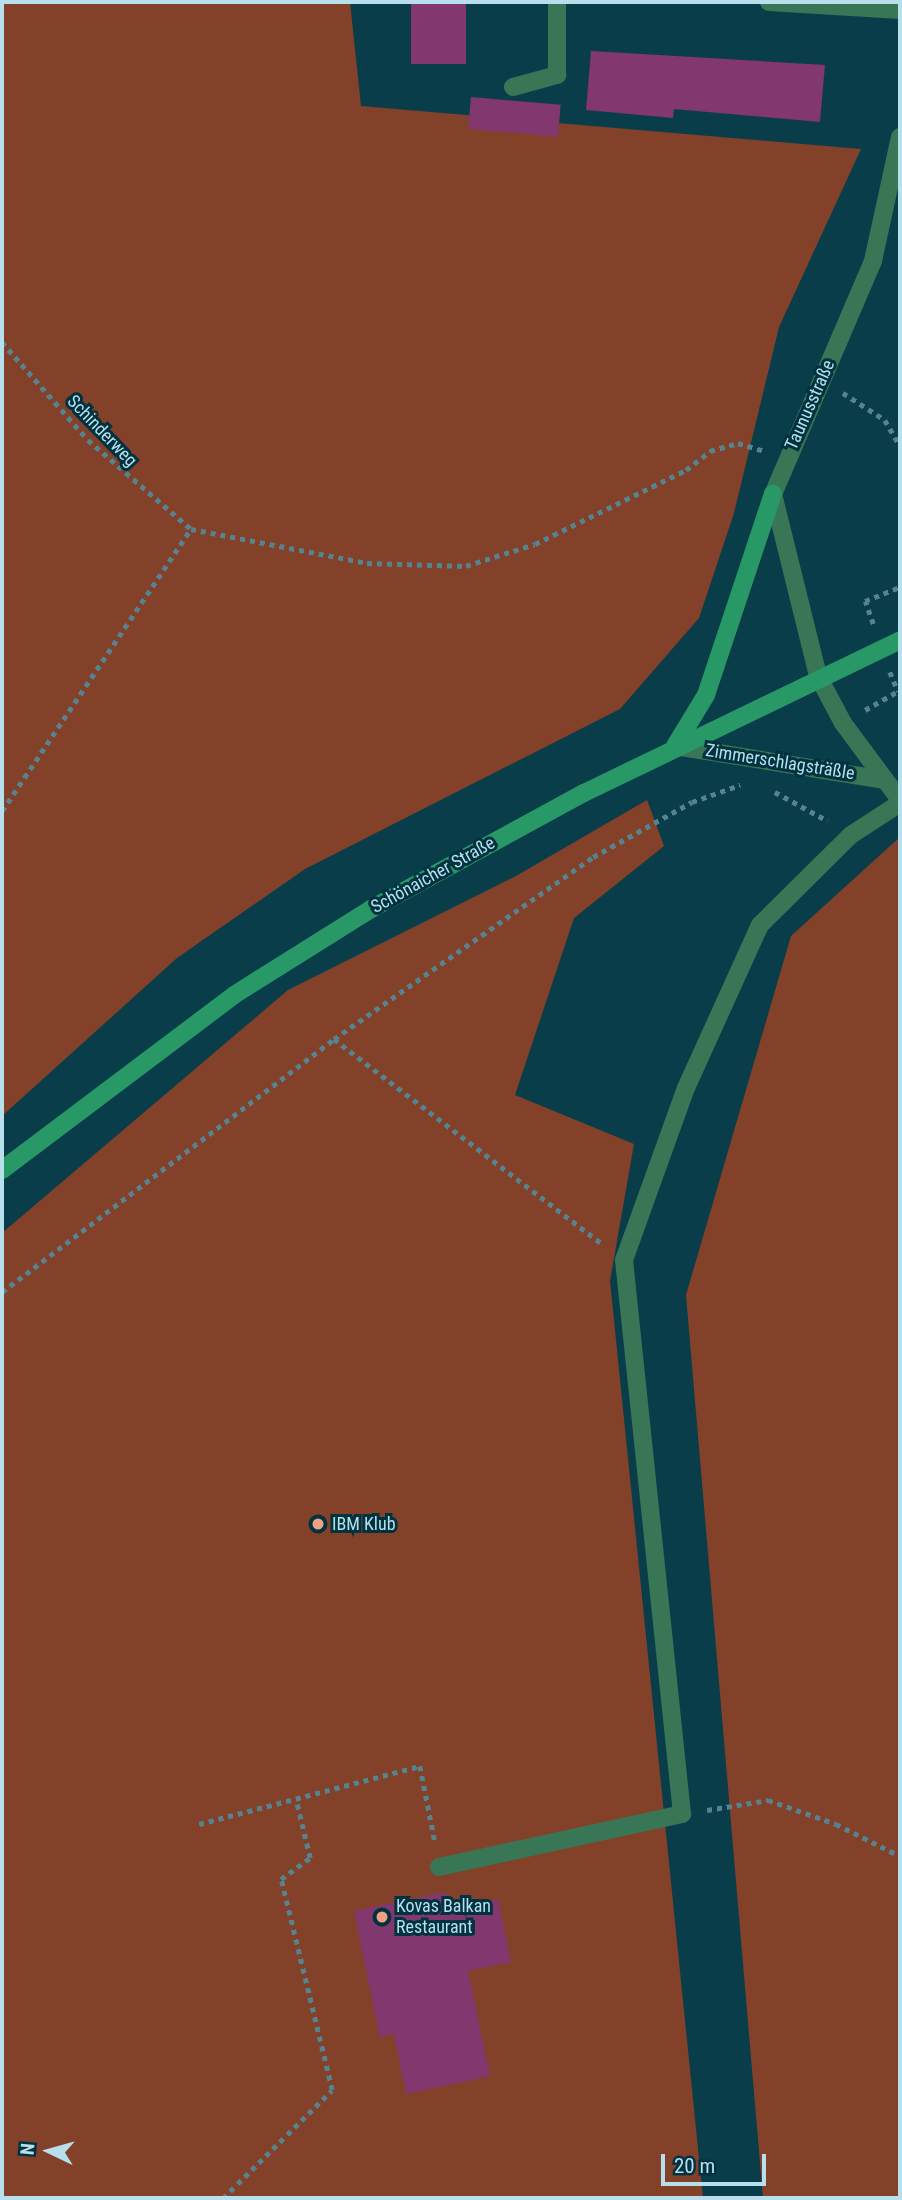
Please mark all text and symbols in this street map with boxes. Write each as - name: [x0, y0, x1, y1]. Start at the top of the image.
- street label: Taunusstraße: [781, 357, 839, 453]
- street label: Schinderweg: [63, 391, 141, 471]
- street label: Zimmerschlagsträßle: [704, 740, 856, 784]
- street label: Schönaicher Straße: [367, 832, 499, 918]
- place label: IBM Klub: [332, 1513, 396, 1535]
- marker: IBM Klub: [310, 1516, 326, 1532]
- place label: Kovas Balkan Restaurant: [396, 1896, 491, 1938]
- marker: Kovas Balkan Restaurant: [374, 1909, 390, 1925]
- north arrow: [14, 2116, 84, 2186]
- scale bar: [664, 2140, 769, 2184]
- text: N: [16, 2142, 40, 2156]
- text: 20 m: [674, 2154, 715, 2178]

